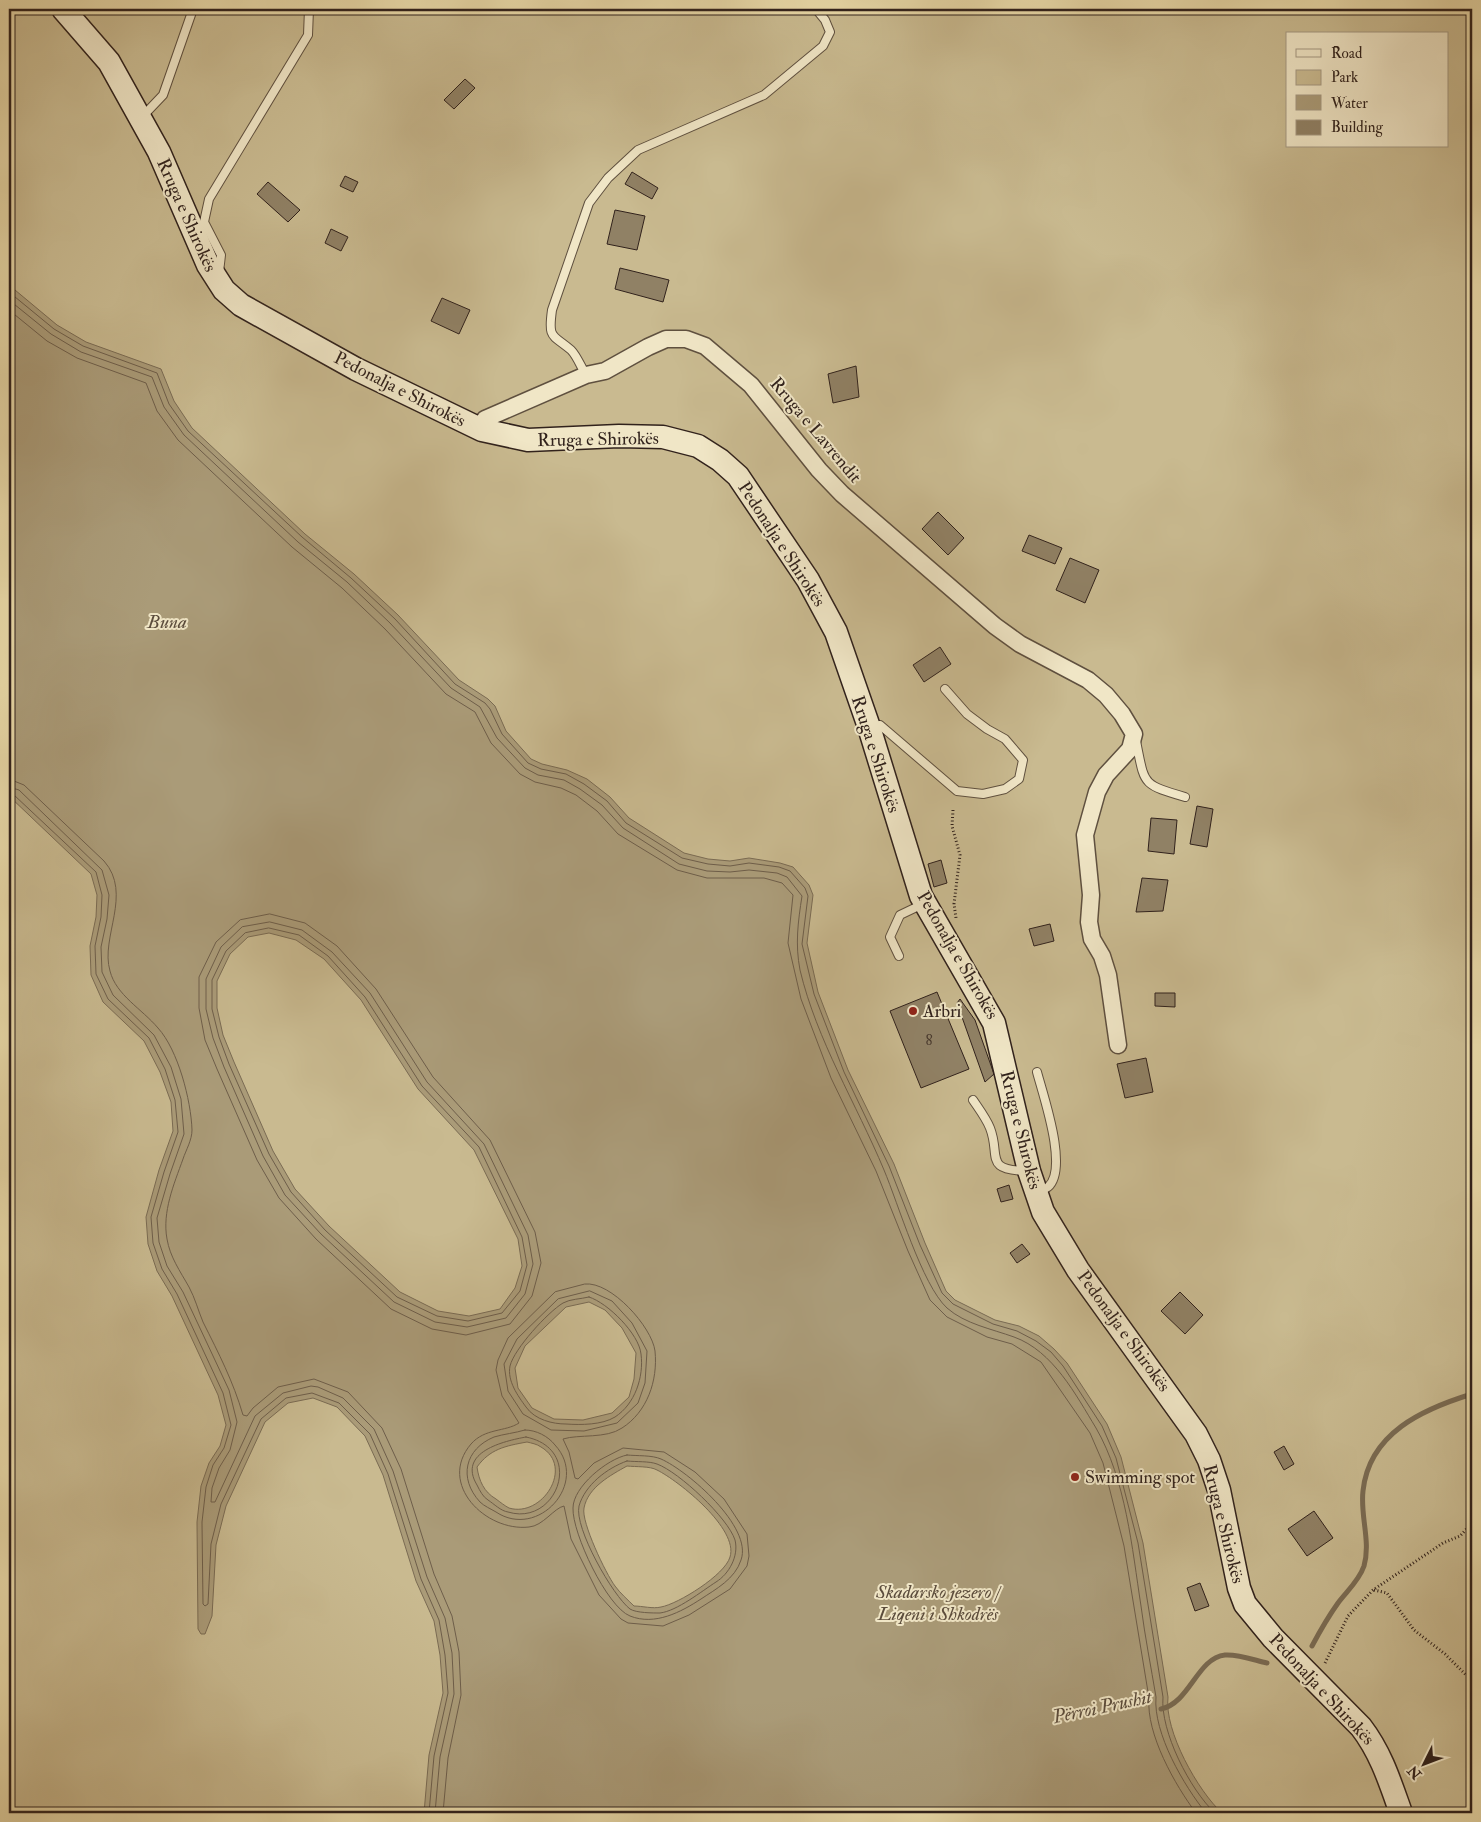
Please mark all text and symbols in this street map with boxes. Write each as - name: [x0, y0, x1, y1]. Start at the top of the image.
- legend: [1286, 32, 1448, 148]
- text: Road: [1331, 44, 1363, 63]
- text: Park: [1331, 68, 1358, 87]
- text: Water: [1330, 94, 1368, 113]
- text: Building: [1331, 118, 1383, 137]
- street label: Rruga e Shirokës: [151, 155, 222, 276]
- street label: Pedonalja e Shirokës: [330, 346, 469, 433]
- street label: Rruga e Lavrendit: [765, 373, 867, 488]
- street label: Rruga e Shirokës: [537, 427, 659, 452]
- street label: Pedonalja e Shirokës: [733, 477, 831, 611]
- water label: Buna: [146, 610, 187, 634]
- street label: Rruga e Shirokës: [846, 693, 905, 816]
- street label: Pedonalja e Shirokës: [911, 887, 1004, 1024]
- place label: Arbri: [922, 1000, 962, 1023]
- marker: Arbri: [907, 1005, 919, 1017]
- house number: 8: [925, 1031, 933, 1050]
- street label: Rruga e Shirokës: [995, 1068, 1046, 1192]
- street label: Pedonalja e Shirokës: [1072, 1266, 1175, 1397]
- street label: Rruga e Shirokës: [1198, 1462, 1249, 1586]
- place label: Swimming spot: [1085, 1466, 1195, 1489]
- marker: Swimming spot: [1069, 1471, 1081, 1483]
- water label: Skadarsko jezero / Liqeni i Shkodrës: [875, 1580, 1002, 1626]
- street label: Pedonalja e Shirokës: [1264, 1629, 1379, 1750]
- water label: Përroi Prushit: [1049, 1684, 1155, 1729]
- north arrow: [1398, 1740, 1448, 1790]
- text: N: [1404, 1762, 1426, 1783]

